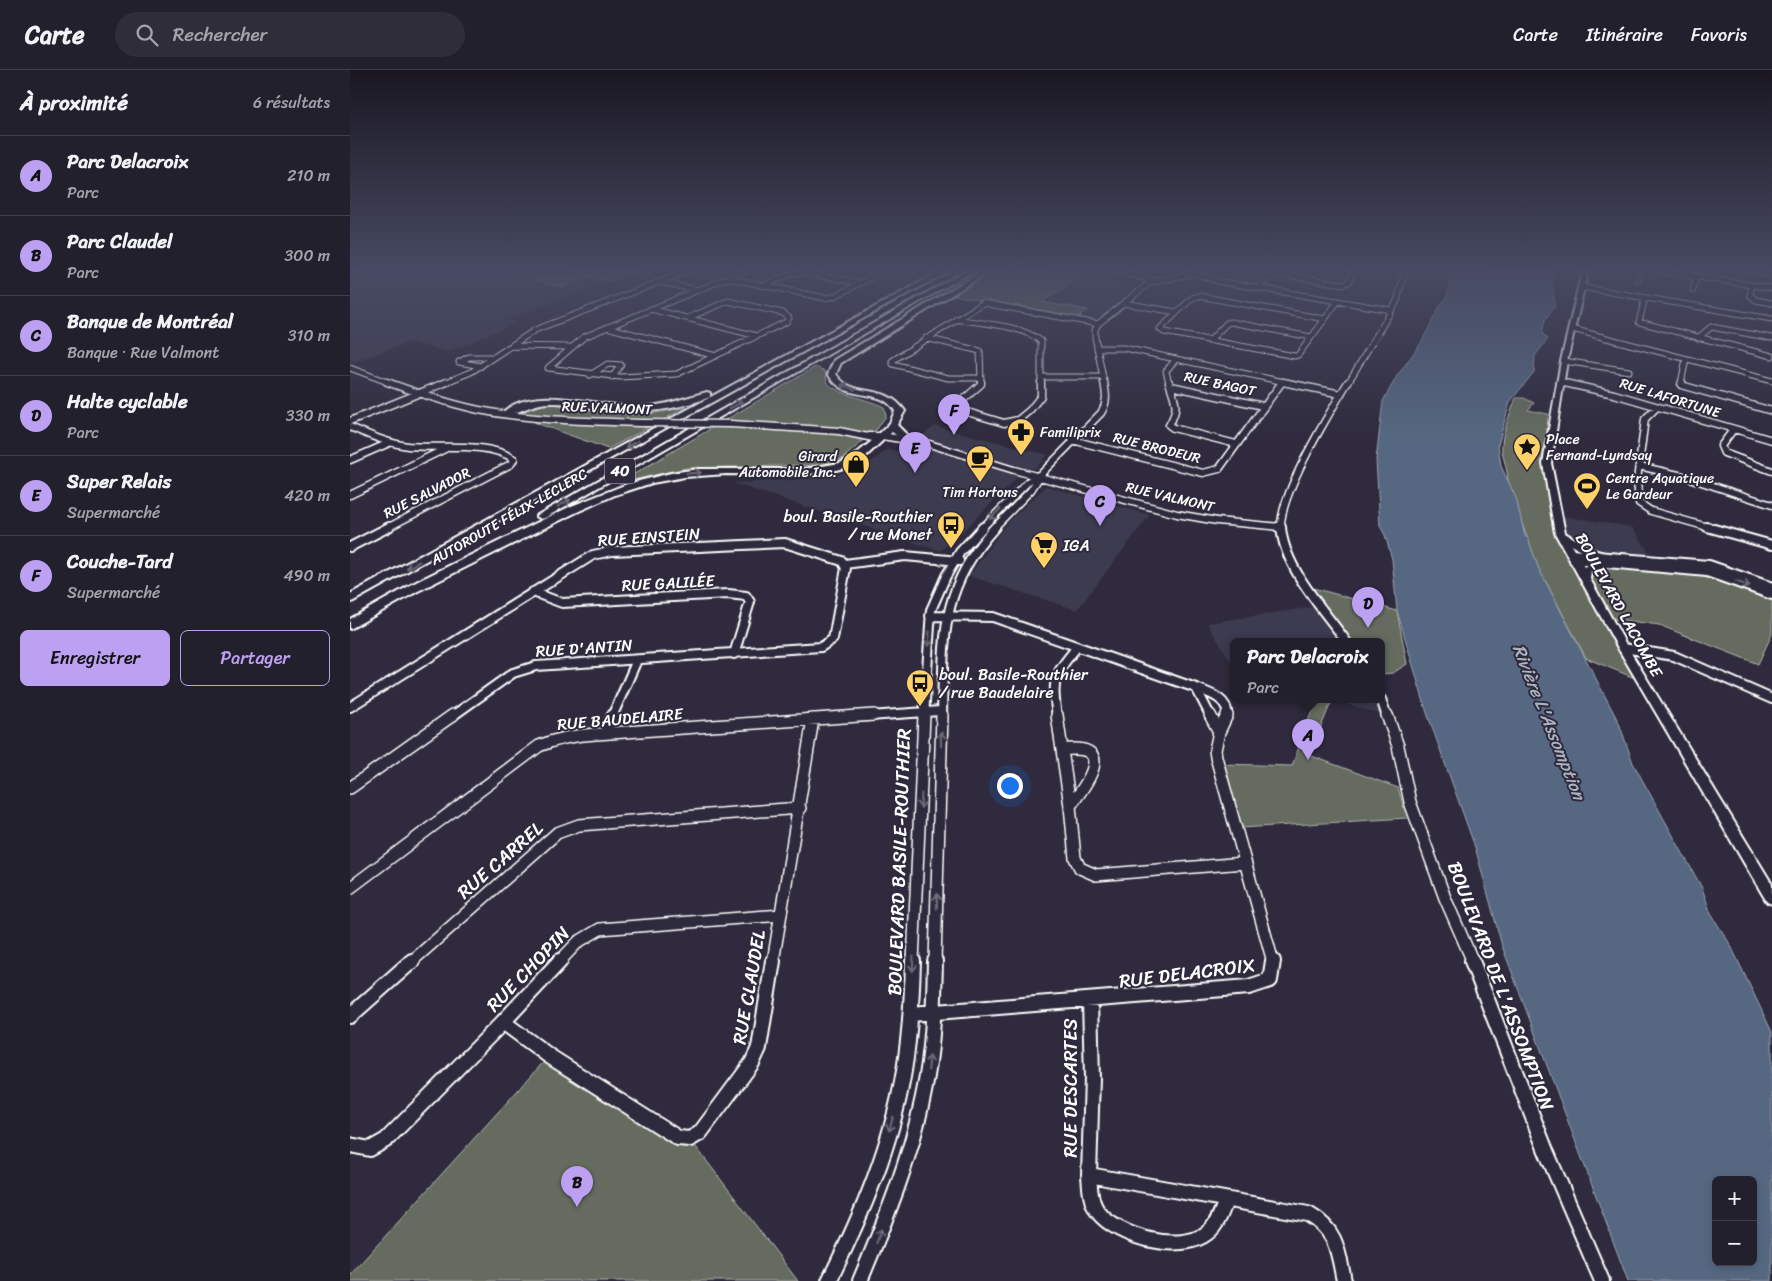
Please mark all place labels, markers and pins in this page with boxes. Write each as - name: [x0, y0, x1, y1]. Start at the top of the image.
- pin: F: [938, 394, 970, 435]
- pharmacy icon: Familiprix: [1006, 417, 1036, 456]
- place label: Familiprix: [1040, 420, 1102, 445]
- place label: Place Fernand-Lyndsay: [1546, 427, 1653, 468]
- pin: E: [899, 432, 931, 473]
- place icon: Place Fernand-Lyndsay: [1512, 432, 1542, 471]
- place label: Girard Automobile Inc.: [738, 444, 839, 485]
- cafe icon: Tim Hortons: [965, 444, 995, 483]
- shop icon: Girard Automobile Inc.: [841, 449, 871, 488]
- place label: Centre Aquatique Le Gardeur: [1606, 466, 1714, 507]
- sports icon: Centre Aquatique Le Gardeur: [1572, 471, 1602, 510]
- place label: Tim Hortons: [942, 480, 1018, 505]
- pin: C: [1084, 485, 1116, 526]
- place label: boul. Basile-Routhier / rue Monet: [783, 502, 933, 549]
- bus stop icon: boul. Basile-Routhier / rue Monet: [936, 510, 966, 549]
- supermarket icon: IGA: [1029, 530, 1059, 569]
- place label: IGA: [1062, 531, 1090, 560]
- pin: D: [1352, 587, 1384, 628]
- place label: boul. Basile-Routhier / rue Baudelaire: [939, 660, 1089, 707]
- bus stop icon: boul. Basile-Routhier / rue Baudelaire: [905, 668, 935, 707]
- pin: A: [1292, 719, 1324, 760]
- pin: B: [561, 1166, 593, 1207]

